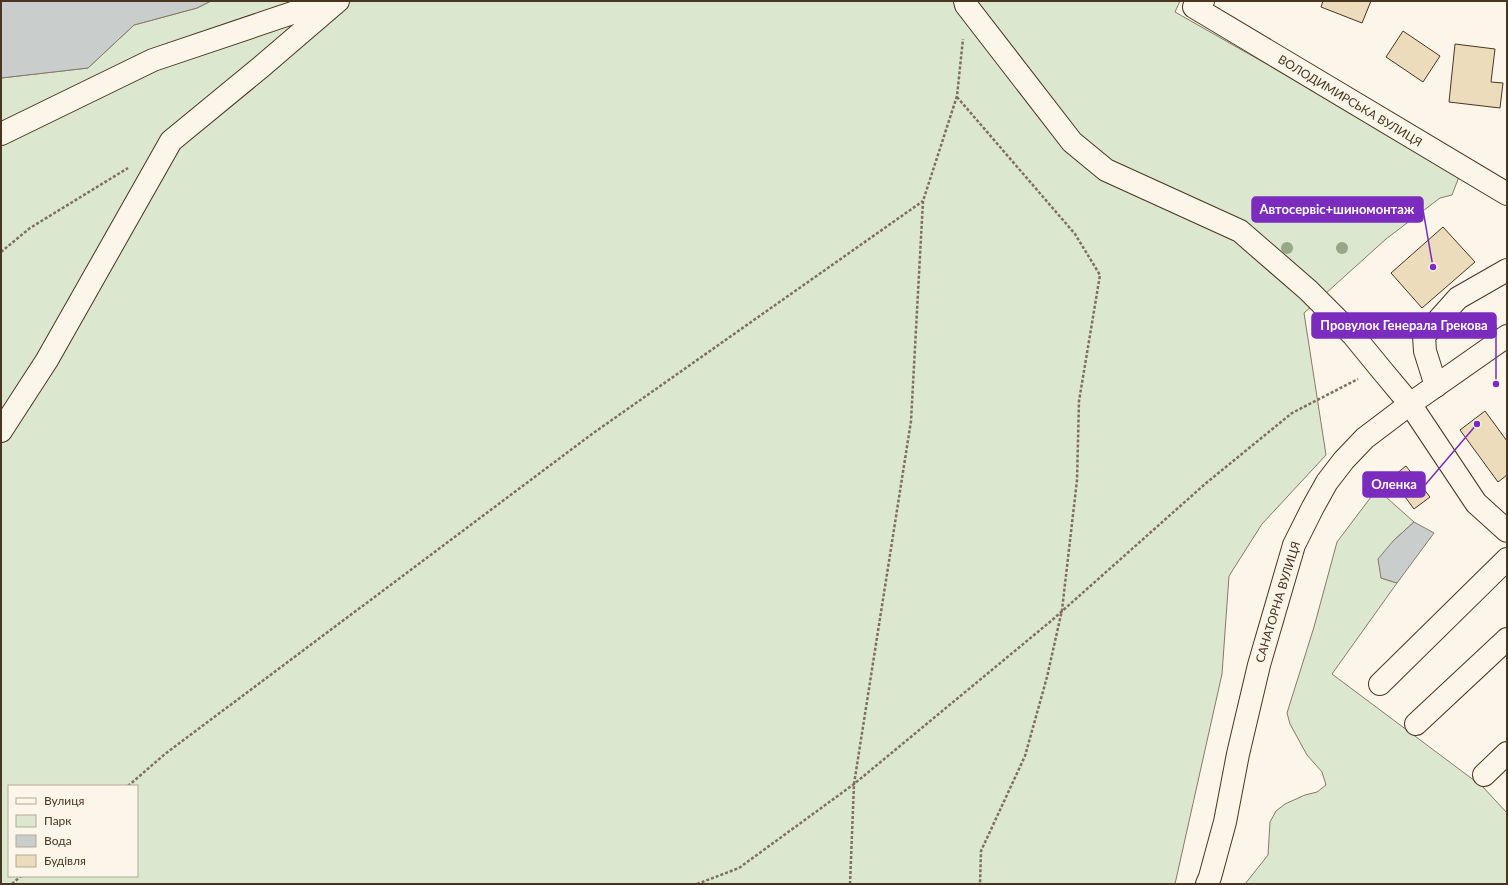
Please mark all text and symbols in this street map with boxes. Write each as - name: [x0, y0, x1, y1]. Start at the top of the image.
- street label: ВОЛОДИМИРСЬКА ВУЛИЦЯ: [1276, 52, 1425, 150]
- callout: Автосервіс+шиномонтаж: [1252, 197, 1423, 222]
- text: Автосервіс+шиномонтаж: [1259, 201, 1415, 217]
- callout: Провулок Генерала Грекова: [1312, 313, 1496, 338]
- text: Провулок Генерала Грекова: [1320, 317, 1488, 333]
- callout: Оленка: [1363, 472, 1425, 497]
- text: Оленка: [1371, 476, 1417, 492]
- street label: САНАТОРНА ВУЛИЦЯ: [1252, 539, 1303, 664]
- legend: [8, 785, 138, 877]
- text: Вулиця: [44, 793, 84, 808]
- text: Парк: [44, 813, 72, 828]
- text: Вода: [44, 833, 72, 848]
- text: Будівля: [44, 853, 86, 868]

